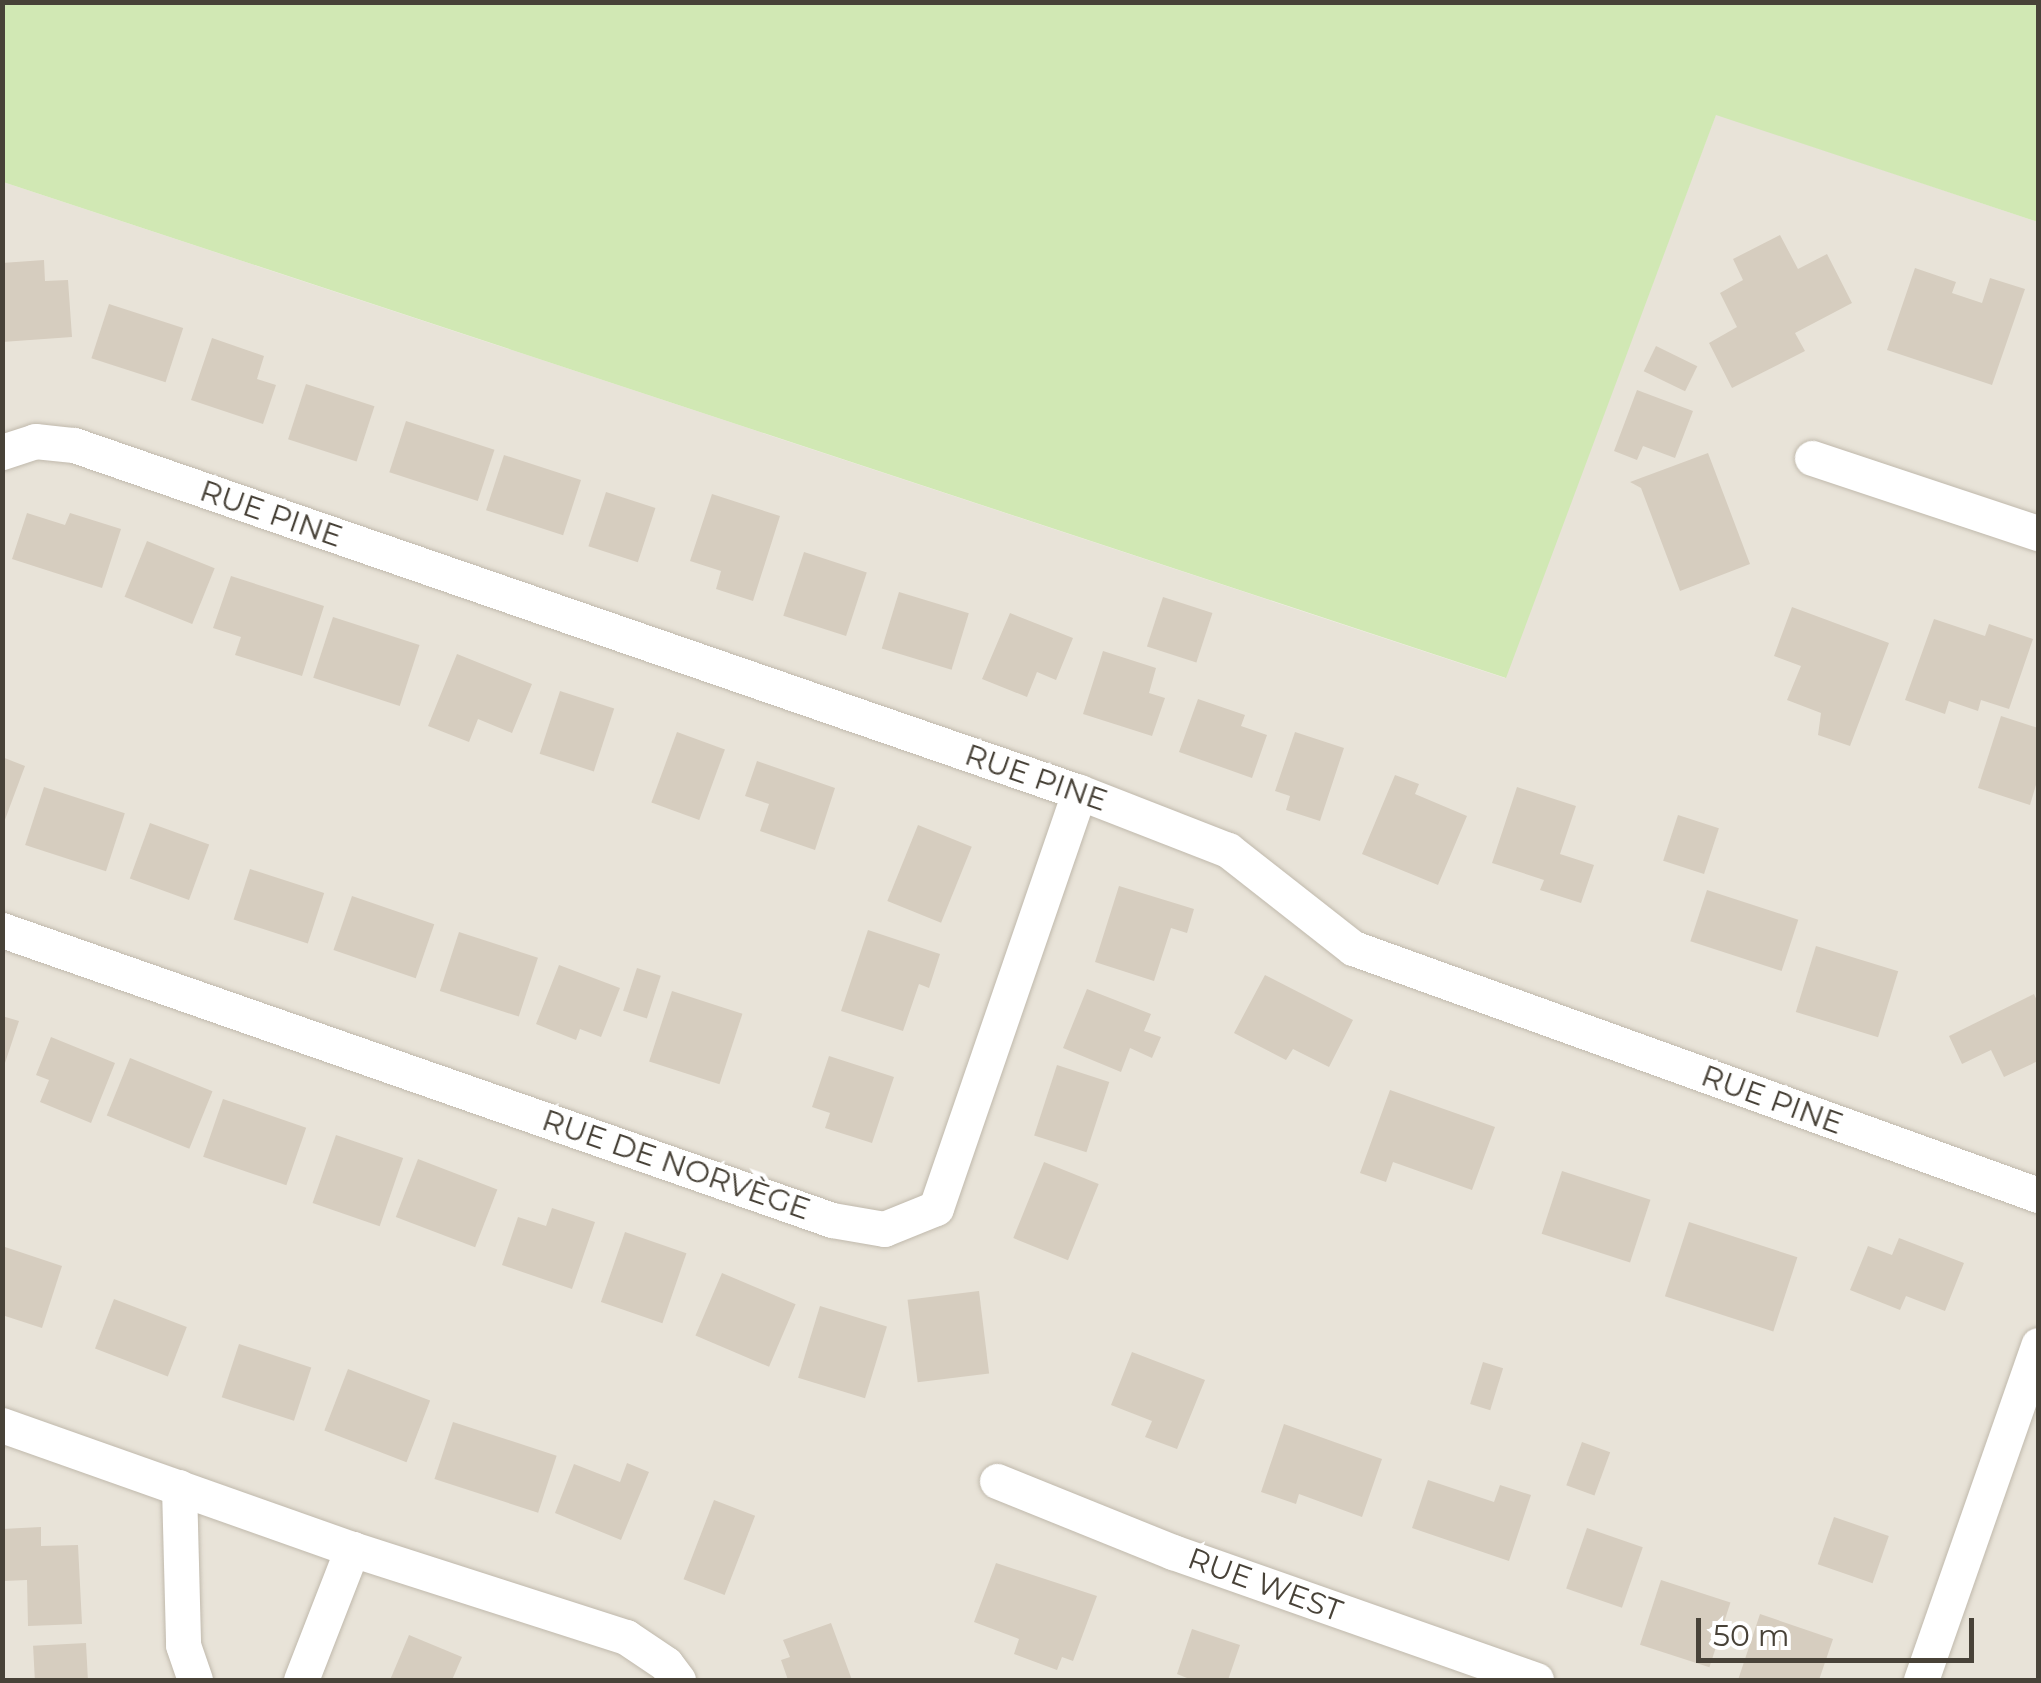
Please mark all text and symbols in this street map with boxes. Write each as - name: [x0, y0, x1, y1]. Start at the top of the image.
- street label: RUE PINE: [195, 473, 347, 555]
- street label: RUE PINE: [960, 737, 1112, 819]
- street label: RUE PINE: [1696, 1058, 1848, 1142]
- street label: RUE DE NORVÈGE: [537, 1102, 815, 1228]
- street label: RUE WEST: [1183, 1540, 1347, 1630]
- scale bar: [1701, 1598, 1978, 1660]
- text: 50 m: [1713, 1617, 1790, 1654]

